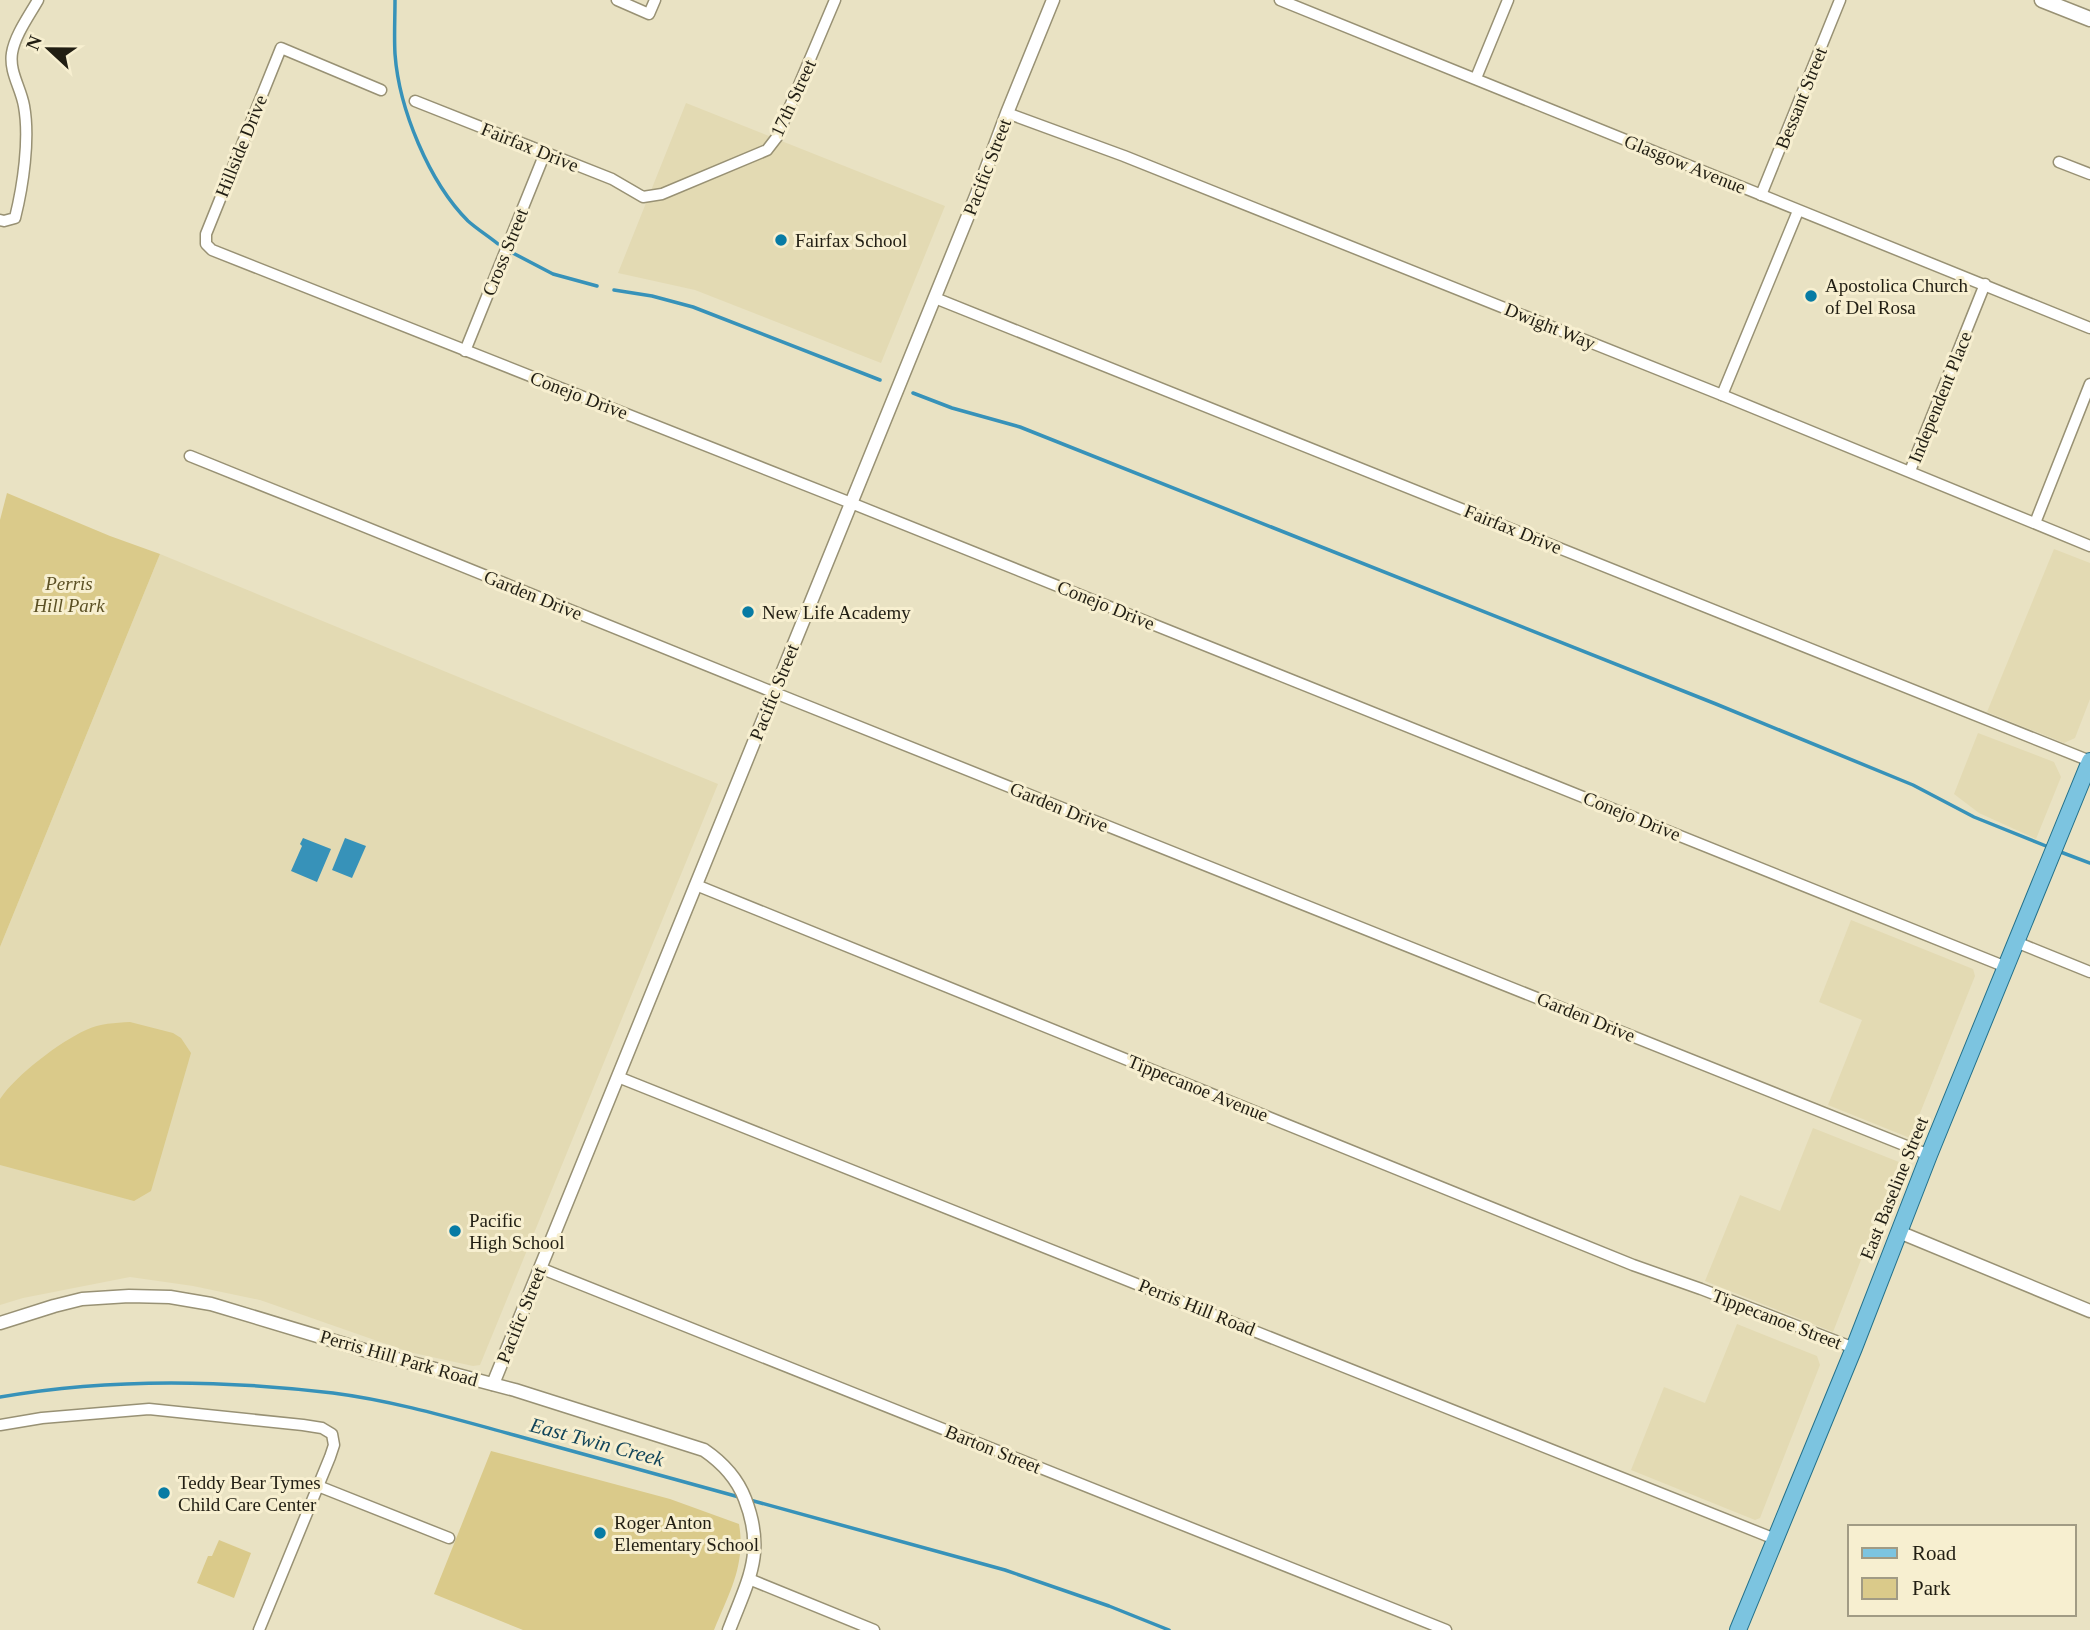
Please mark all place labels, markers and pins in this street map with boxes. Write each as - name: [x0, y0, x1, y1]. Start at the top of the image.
- place label: Fairfax School: [795, 230, 907, 251]
- marker: Fairfax School: [773, 232, 789, 248]
- place label: Apostolica Church of Del Rosa: [1825, 275, 1969, 318]
- marker: Apostolica Church of Del Rosa: [1803, 288, 1819, 304]
- place label: New Life Academy: [762, 602, 911, 623]
- marker: New Life Academy: [740, 604, 756, 620]
- place label: Pacific High School: [469, 1210, 565, 1253]
- marker: Pacific High School: [447, 1223, 463, 1239]
- place label: Teddy Bear Tymes Child Care Center: [178, 1472, 321, 1515]
- marker: Teddy Bear Tymes Child Care Center: [156, 1485, 172, 1501]
- place label: Roger Anton Elementary School: [614, 1512, 759, 1555]
- marker: Roger Anton Elementary School: [592, 1525, 608, 1541]

